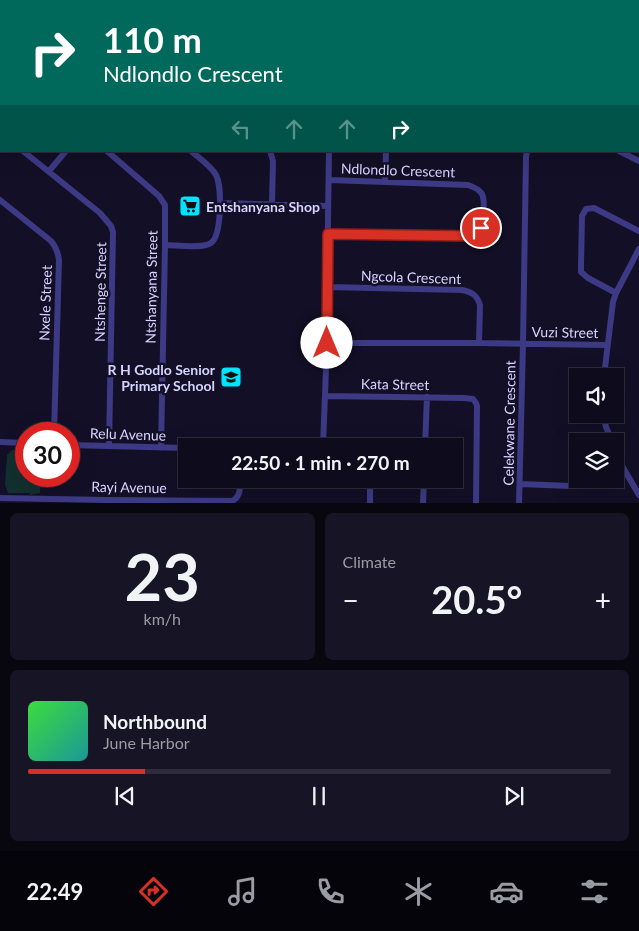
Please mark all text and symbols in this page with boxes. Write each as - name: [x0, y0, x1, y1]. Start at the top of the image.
- text: 110 m: [103, 18, 202, 60]
- icon: right: [20, 20, 85, 85]
- text: Ndlondlo Crescent: [103, 60, 283, 87]
- icon: left: [227, 115, 255, 143]
- icon: ahead: [280, 115, 308, 143]
- icon: ahead: [333, 115, 361, 143]
- icon: right: [386, 115, 414, 143]
- street label: Ndlondlo Crescent: [341, 160, 455, 180]
- supermarket icon: Entshanyana Shop: [178, 194, 202, 218]
- place label: Entshanyana Shop: [206, 198, 320, 215]
- pin: [460, 207, 502, 249]
- icon: arrive: [467, 214, 495, 242]
- street label: Ntshanyana Street: [142, 230, 160, 344]
- street label: Ntshenge Street: [91, 242, 109, 342]
- street label: Nxele Street: [35, 265, 55, 341]
- street label: Ngcola Crescent: [361, 267, 461, 287]
- position arrow: [300, 316, 352, 368]
- street label: Vuzi Street: [532, 323, 598, 341]
- street label: Celekwane Crescent: [499, 360, 519, 486]
- place label: R H Godlo Senior Primary School: [108, 361, 216, 394]
- school or university icon: R H Godlo Senior Primary School: [219, 365, 243, 389]
- map controls: [569, 368, 624, 488]
- button: sound: [569, 368, 624, 423]
- street label: Kata Street: [361, 375, 429, 393]
- speed limit sign: 30: [15, 422, 80, 487]
- street label: Relu Avenue: [90, 424, 166, 444]
- button: layers: [569, 433, 624, 488]
- text: 22:50 · 1 min · 270 m: [231, 451, 410, 474]
- street label: Rayi Avenue: [91, 478, 167, 496]
- text: 23: [125, 537, 200, 615]
- text: Climate: [343, 552, 396, 571]
- text: 20.5°: [431, 576, 522, 622]
- text: −: [343, 583, 359, 617]
- text: +: [595, 583, 611, 617]
- text: km/h: [144, 609, 181, 628]
- text: Northbound: [103, 710, 207, 733]
- text: June Harbor: [103, 733, 190, 752]
- icon: previous: [111, 782, 139, 810]
- icon: pause: [305, 782, 333, 810]
- icon: next: [500, 782, 528, 810]
- icon: directions: [136, 874, 171, 909]
- icon: music: [225, 874, 260, 909]
- icon: phone: [313, 874, 348, 909]
- icon: climate: [401, 874, 436, 909]
- icon: car: [489, 874, 524, 909]
- icon: filters: [577, 874, 612, 909]
- text: 22:49: [27, 878, 83, 905]

